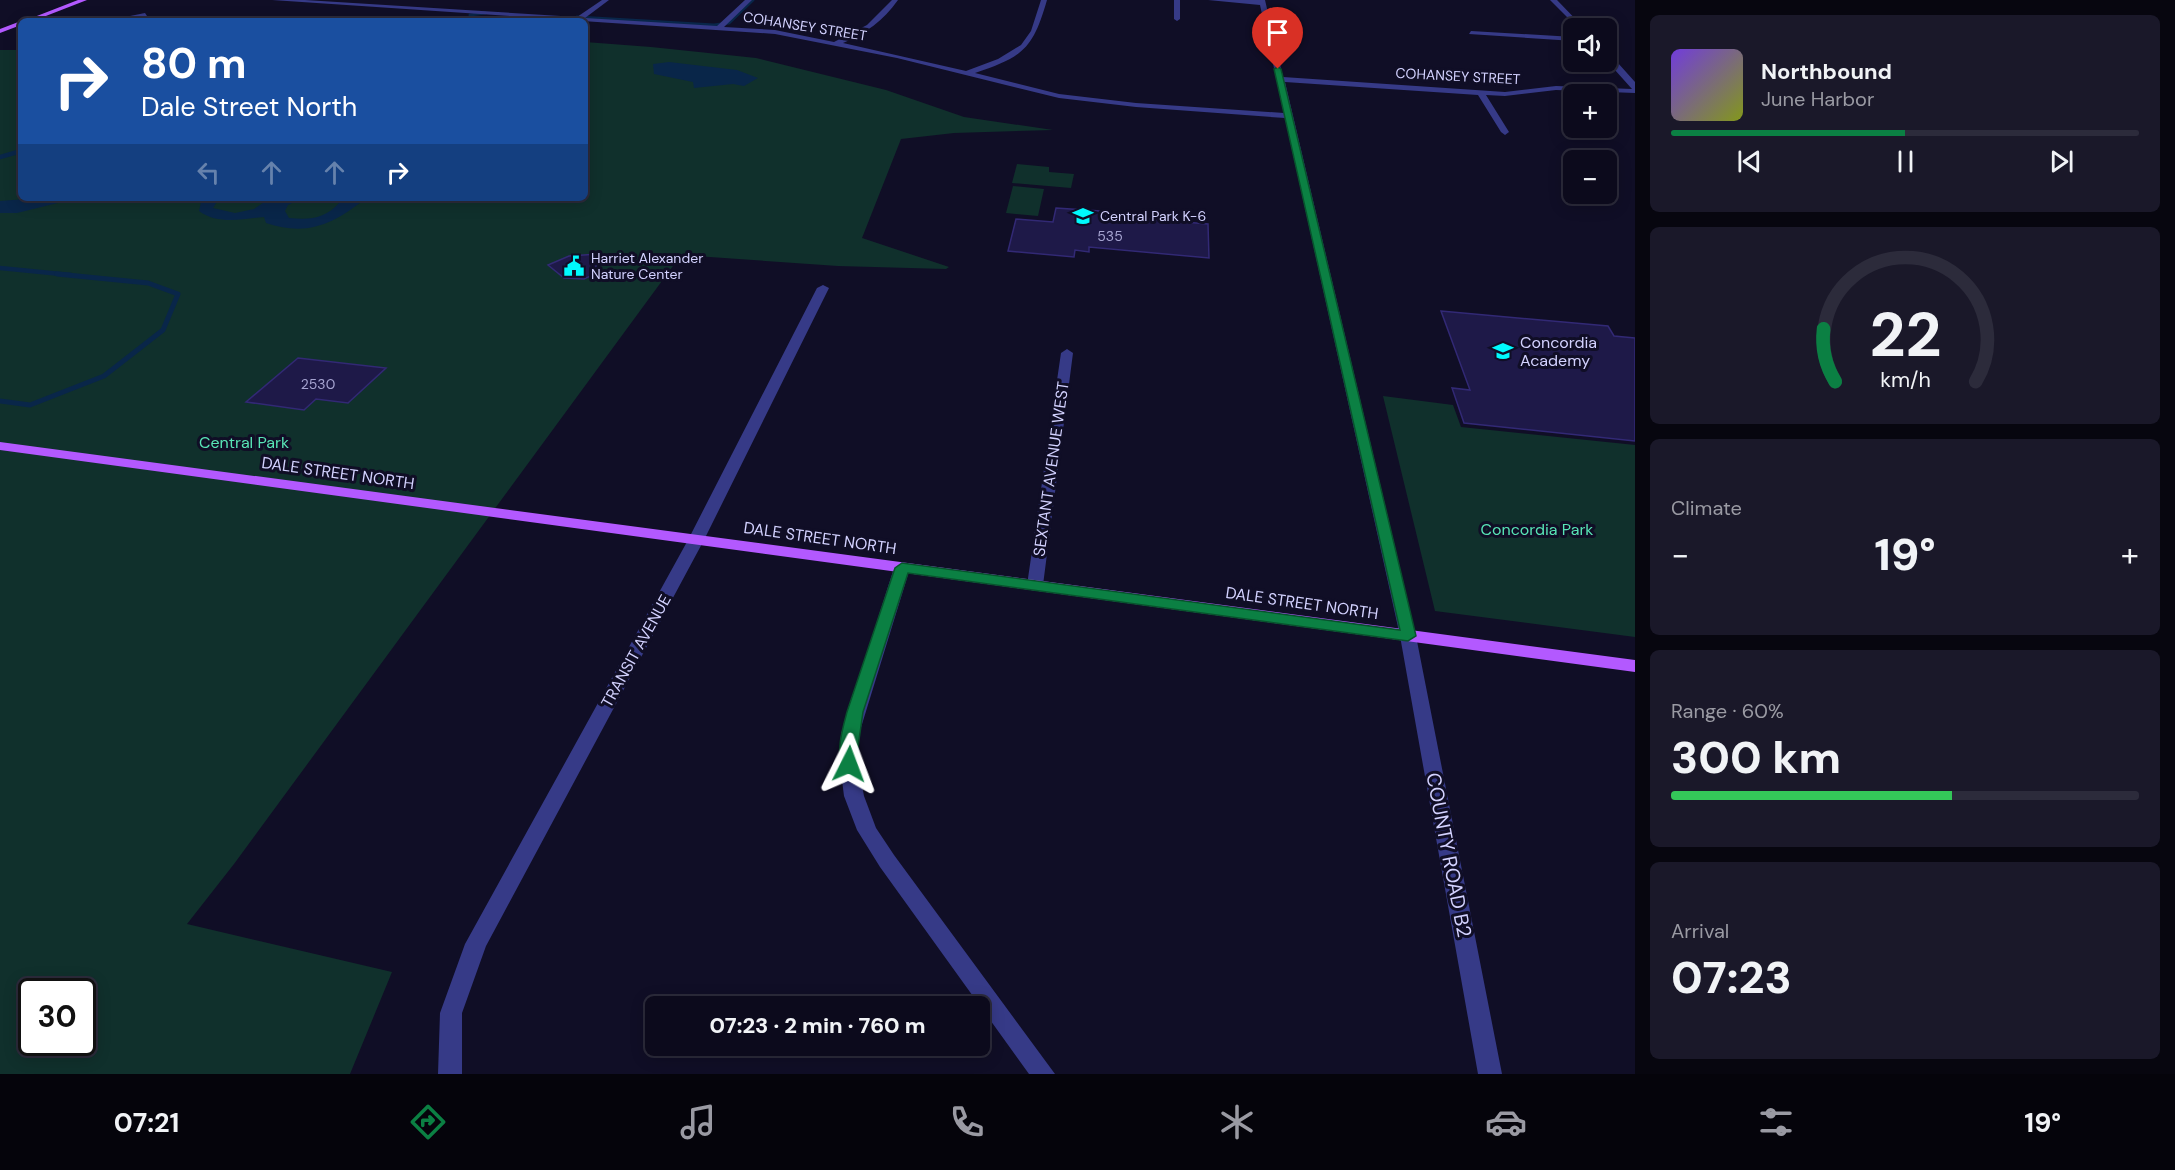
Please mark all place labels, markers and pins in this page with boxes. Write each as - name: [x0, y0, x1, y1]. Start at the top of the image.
- pin: [1252, 7, 1303, 69]
- school or university icon: Central Park K-6: [1071, 204, 1095, 228]
- place label: Central Park K-6: [1100, 207, 1206, 225]
- place label: Harriet Alexander Nature Center: [591, 249, 703, 283]
- public building icon: Harriet Alexander Nature Center: [562, 254, 586, 278]
- place label: Concordia Academy: [1520, 332, 1597, 371]
- school or university icon: Concordia Academy: [1491, 339, 1515, 363]

